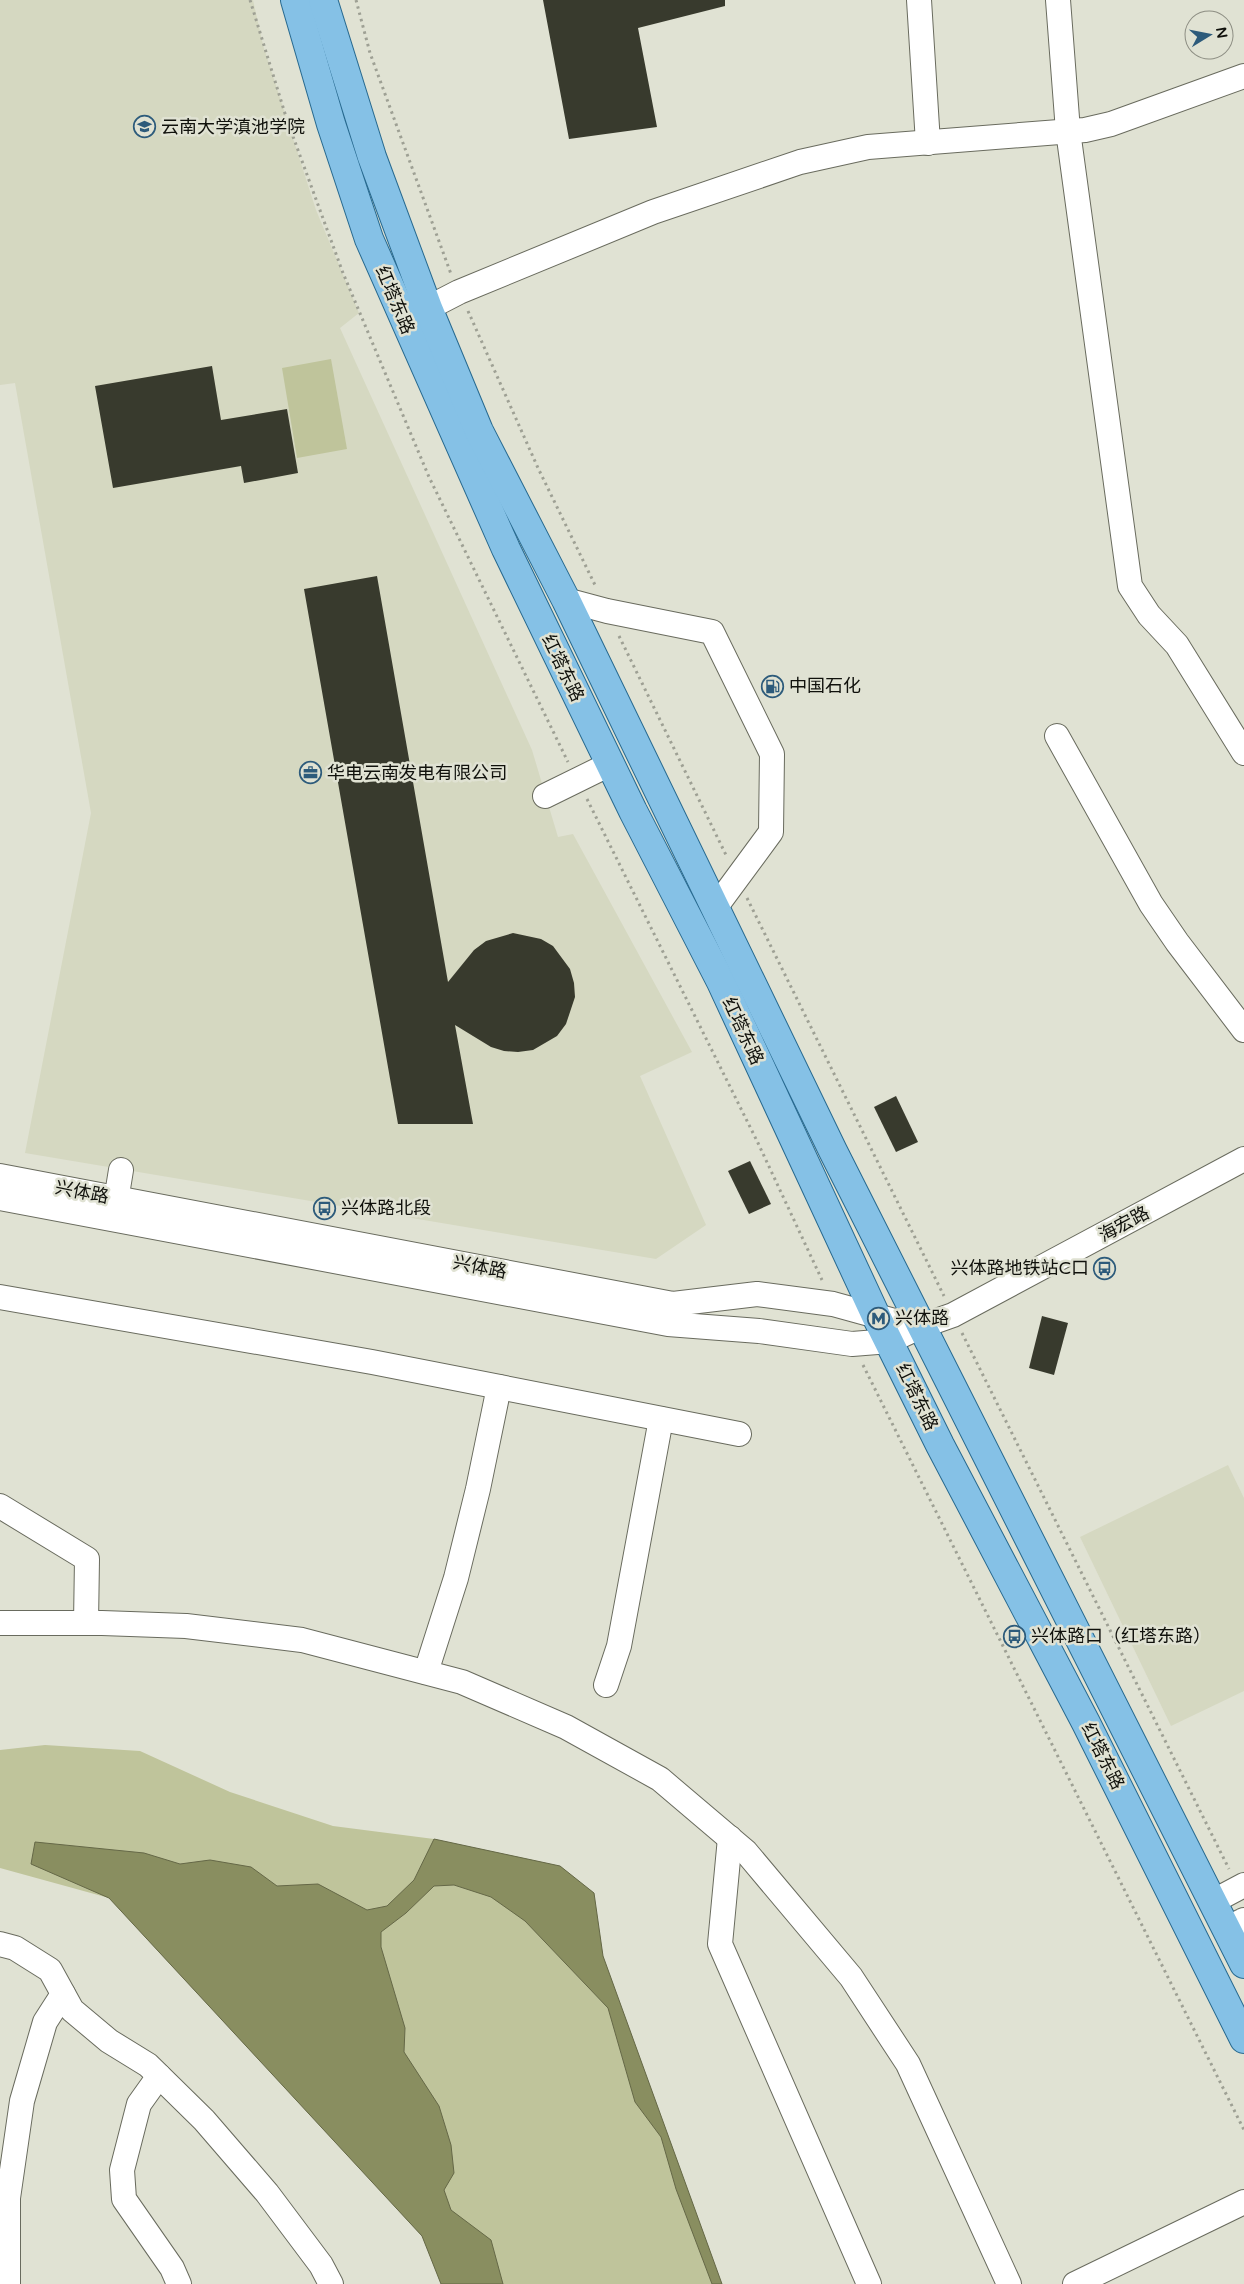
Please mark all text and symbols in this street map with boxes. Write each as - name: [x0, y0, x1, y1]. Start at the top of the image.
- north arrow: [1184, 10, 1234, 60]
- text: N: [1212, 26, 1231, 40]
- school or university icon: 云南大学滇池学院: [133, 115, 157, 139]
- place label: 云南大学滇池学院: [161, 116, 305, 138]
- street label: 红塔东路: [371, 263, 419, 337]
- street label: 红塔东路: [537, 631, 589, 705]
- fuel station icon: 中国石化: [761, 674, 785, 698]
- place label: 中国石化: [789, 675, 861, 697]
- office icon: 华电云南发电有限公司: [299, 761, 323, 785]
- place label: 华电云南发电有限公司: [327, 762, 507, 784]
- street label: 红塔东路: [718, 994, 768, 1068]
- street label: 兴体路: [53, 1176, 111, 1208]
- bus stop icon: 兴体路北段: [313, 1196, 337, 1220]
- place label: 兴体路北段: [341, 1197, 431, 1219]
- street label: 海宏路: [1095, 1202, 1153, 1246]
- street label: 兴体路: [451, 1251, 509, 1283]
- bus stop icon: 兴体路地铁站C口: [1093, 1256, 1117, 1280]
- place label: 兴体路地铁站C口: [950, 1257, 1089, 1279]
- metro station icon: 兴体路: [867, 1306, 891, 1330]
- place label: 兴体路: [895, 1307, 949, 1329]
- street label: 红塔东路: [891, 1360, 943, 1434]
- bus stop icon: 兴体路口（红塔东路）: [1003, 1624, 1027, 1648]
- place label: 兴体路口（红塔东路）: [1031, 1625, 1211, 1647]
- street label: 红塔东路: [1077, 1719, 1129, 1793]

